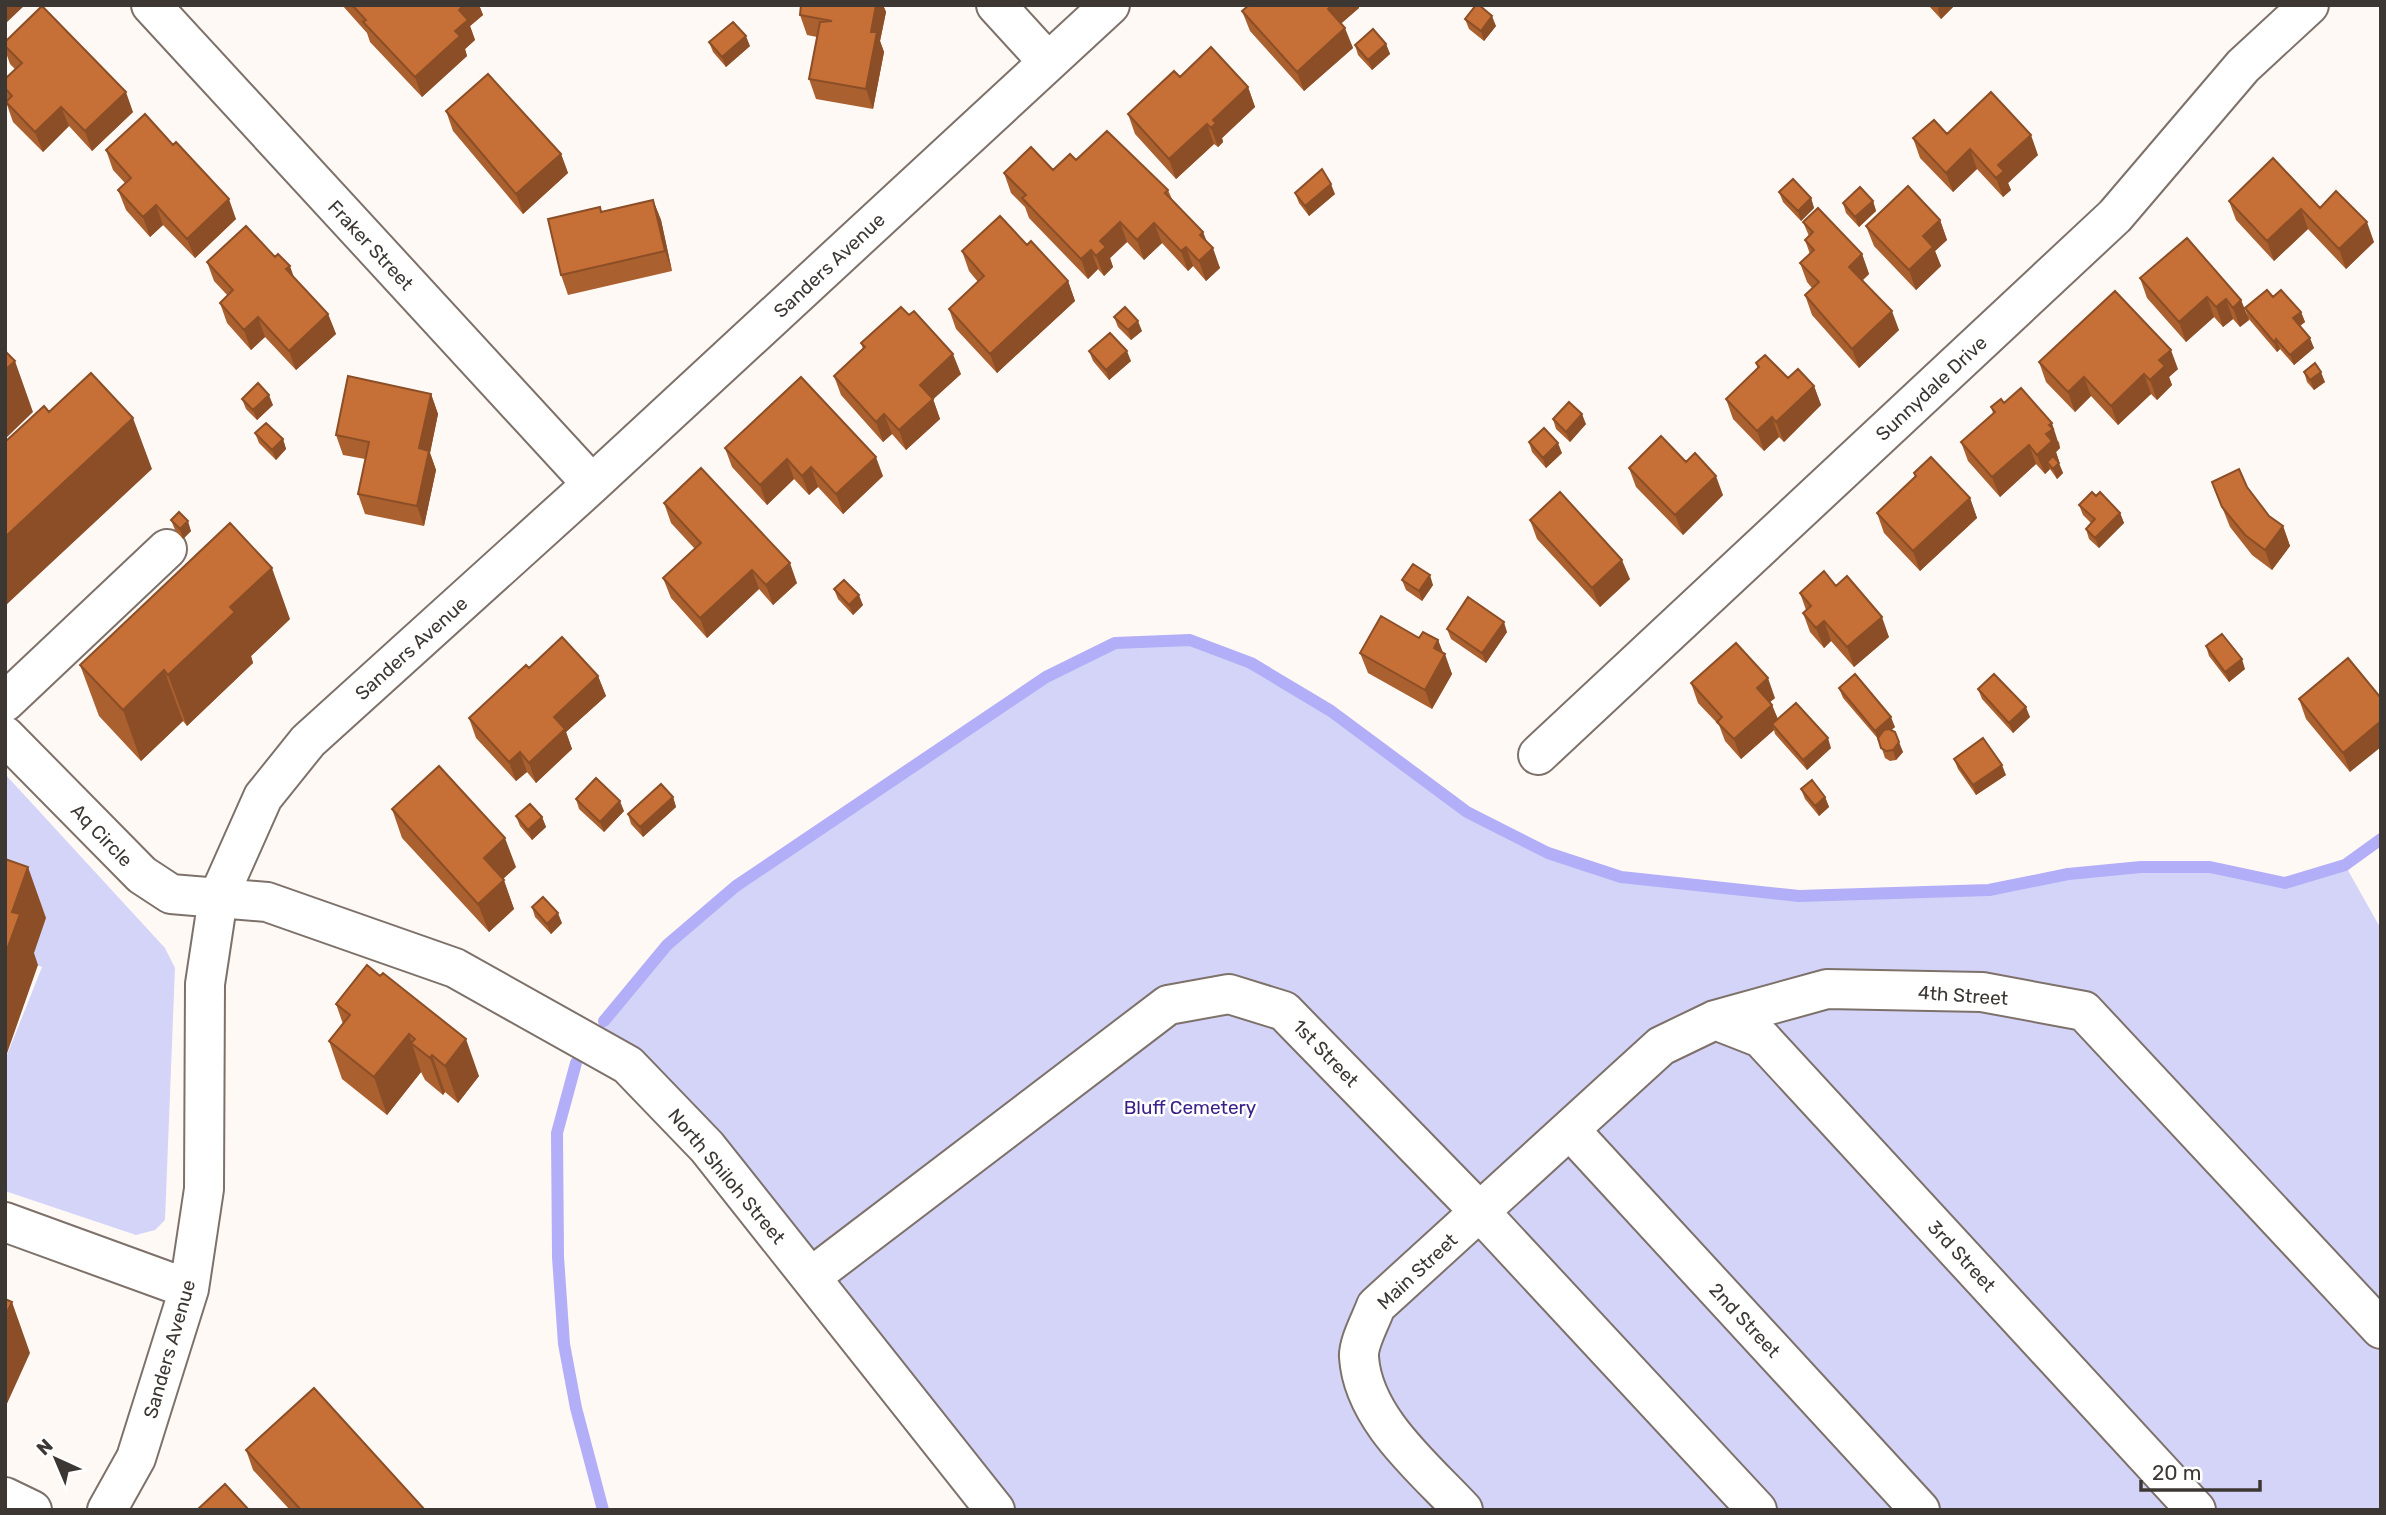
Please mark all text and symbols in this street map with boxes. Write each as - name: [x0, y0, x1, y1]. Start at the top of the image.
- street label: Fraker Street: [323, 196, 419, 296]
- street label: Sanders Avenue: [769, 208, 890, 323]
- street label: Sunnydale Drive: [1871, 331, 1992, 446]
- street label: Sanders Avenue: [350, 592, 472, 705]
- street label: Aq Circle: [66, 799, 137, 872]
- street label: 4th Street: [1917, 981, 2009, 1010]
- street label: 1st Street: [1288, 1015, 1364, 1092]
- park label: Bluff Cemetery: [1124, 1096, 1256, 1119]
- street label: North Shiloh Street: [663, 1104, 790, 1249]
- street label: 3rd Street: [1923, 1216, 2001, 1297]
- street label: Main Street: [1372, 1228, 1463, 1314]
- street label: Sanders Avenue: [139, 1277, 200, 1421]
- street label: 2nd Street: [1704, 1278, 1785, 1363]
- north arrow: [21, 1424, 91, 1494]
- text: N: [32, 1434, 57, 1460]
- scale bar: [2141, 1448, 2260, 1492]
- text: 20 m: [2152, 1460, 2201, 1485]

